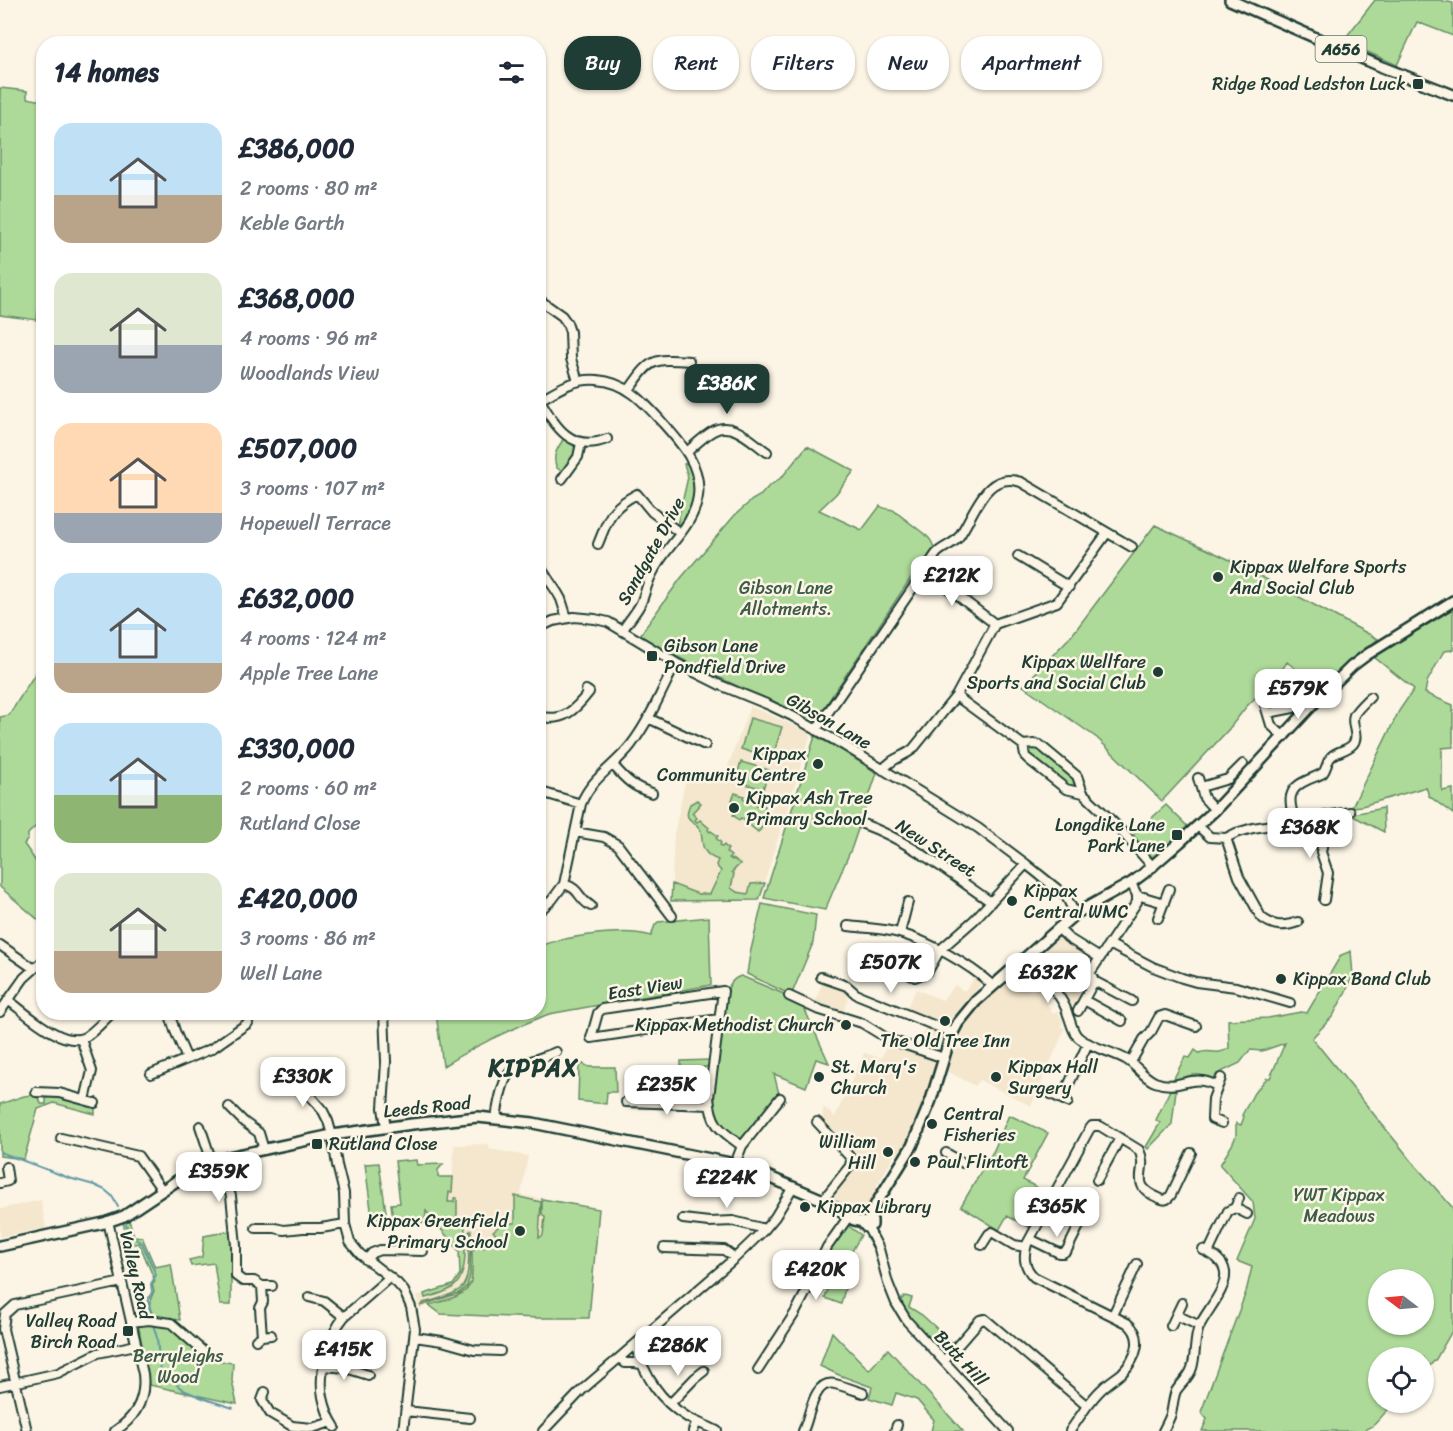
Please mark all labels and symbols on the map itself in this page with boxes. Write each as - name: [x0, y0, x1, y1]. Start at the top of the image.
- road number: A656: [1316, 36, 1366, 62]
- place label: Ridge Road Ledston Luck: [1212, 68, 1406, 100]
- marker: Ridge Road Ledston Luck: [1411, 77, 1425, 91]
- pin: £386K: [685, 364, 769, 415]
- street label: Sandgate Drive: [608, 491, 694, 611]
- place label: Kippax Welfare Sports And Social Club: [1229, 551, 1407, 604]
- pin: £212K: [910, 556, 994, 607]
- marker: Kippax Welfare Sports And Social Club: [1211, 570, 1225, 584]
- park label: Gibson Lane Allotments.: [739, 572, 833, 625]
- place label: Gibson Lane Pondfield Drive: [664, 630, 786, 683]
- place label: Kippax Wellfare Sports and Social Club: [967, 646, 1146, 699]
- marker: Gibson Lane Pondfield Drive: [645, 649, 659, 663]
- marker: Kippax Wellfare Sports and Social Club: [1151, 665, 1165, 679]
- pin: £579K: [1256, 669, 1340, 720]
- street label: Gibson Lane: [780, 684, 878, 758]
- place label: Kippax Community Centre: [657, 738, 807, 791]
- marker: Kippax Community Centre: [811, 757, 825, 771]
- place label: Kippax Ash Tree Primary School: [746, 782, 873, 835]
- marker: Kippax Ash Tree Primary School: [727, 801, 741, 815]
- pin: £368K: [1268, 808, 1352, 859]
- place label: Longdike Lane Park Lane: [1055, 809, 1165, 862]
- street label: New Street: [889, 810, 983, 886]
- marker: Longdike Lane Park Lane: [1170, 828, 1184, 842]
- place label: Kippax Central WMC: [1024, 875, 1129, 928]
- marker: Kippax Central WMC: [1005, 894, 1019, 908]
- pin: £507K: [849, 943, 933, 994]
- pin: £632K: [1006, 953, 1090, 1004]
- place label: Kippax Band Club: [1293, 963, 1431, 995]
- street label: East View: [605, 966, 685, 1010]
- marker: Kippax Band Club: [1274, 972, 1288, 986]
- place label: Kippax Methodist Church: [635, 1009, 834, 1041]
- marker: The Old Tree Inn: [938, 1014, 952, 1028]
- marker: Kippax Methodist Church: [839, 1018, 853, 1032]
- place label: The Old Tree Inn: [880, 1025, 1010, 1057]
- district label: KIPPAX: [487, 1047, 580, 1089]
- place label: St. Mary's Church: [831, 1051, 917, 1104]
- place label: Kippax Hall Surgery: [1008, 1051, 1099, 1104]
- pin: £330K: [261, 1057, 345, 1108]
- pin: £235K: [625, 1065, 709, 1116]
- marker: St. Mary's Church: [812, 1070, 826, 1084]
- marker: Kippax Hall Surgery: [989, 1070, 1003, 1084]
- street label: Leeds Road: [382, 1086, 474, 1127]
- place label: Central Fisheries: [944, 1098, 1016, 1151]
- marker: Central Fisheries: [925, 1117, 939, 1131]
- place label: William Hill: [819, 1126, 877, 1179]
- place label: Rutland Close: [329, 1128, 437, 1160]
- marker: Rutland Close: [310, 1137, 324, 1151]
- marker: William Hill: [881, 1145, 895, 1159]
- place label: Paul Flintoft: [927, 1146, 1029, 1178]
- pin: £359K: [177, 1152, 261, 1203]
- marker: Paul Flintoft: [908, 1155, 922, 1169]
- pin: £224K: [685, 1158, 769, 1209]
- park label: YWT Kippax Meadows: [1294, 1179, 1385, 1232]
- pin: £365K: [1015, 1187, 1099, 1238]
- place label: Kippax Library: [817, 1191, 932, 1223]
- marker: Kippax Library: [798, 1200, 812, 1214]
- place label: Kippax Greenfield Primary School: [367, 1205, 510, 1258]
- marker: Kippax Greenfield Primary School: [513, 1224, 527, 1238]
- street label: Valley Road: [110, 1227, 162, 1324]
- pin: £420K: [774, 1250, 858, 1301]
- north arrow: [1368, 1269, 1434, 1335]
- place label: Valley Road Birch Road: [26, 1305, 118, 1358]
- street label: Butt Hill: [926, 1322, 997, 1395]
- marker: Valley Road Birch Road: [121, 1324, 135, 1338]
- pin: £286K: [636, 1326, 720, 1377]
- pin: £415K: [302, 1330, 386, 1381]
- park label: Berryleighs Wood: [133, 1340, 224, 1393]

